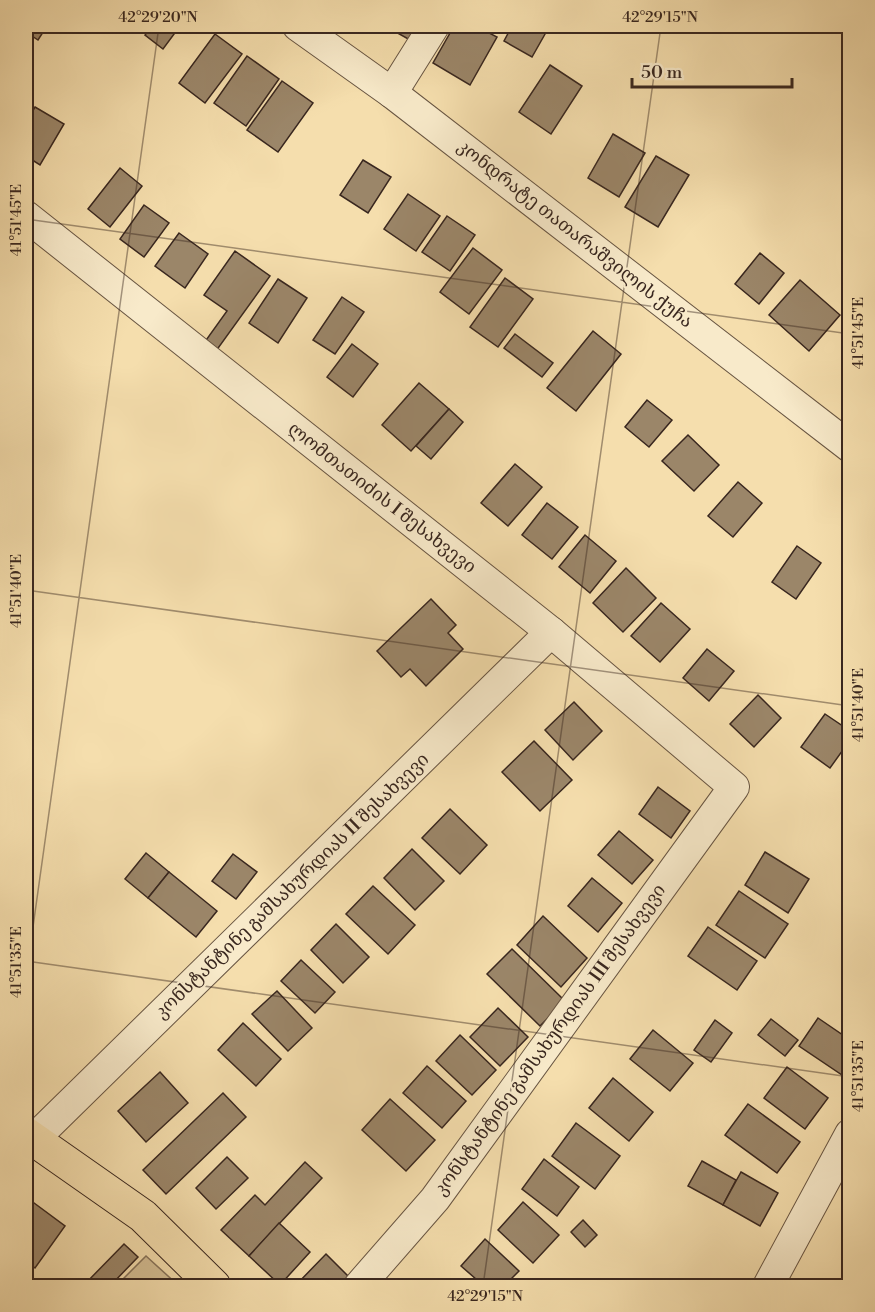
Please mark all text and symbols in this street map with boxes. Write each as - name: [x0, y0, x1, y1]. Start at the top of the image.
- text: 42°29'20"N: [118, 8, 198, 27]
- text: 42°29'15"N: [622, 8, 698, 27]
- scale bar: [632, 51, 792, 89]
- text: 50 m: [641, 61, 683, 84]
- street label: კონდრატე თათარაშვილის ქუჩა: [453, 135, 697, 333]
- text: 41°51'45"E: [7, 184, 26, 256]
- text: 41°51'45"E: [849, 297, 868, 369]
- street label: ლომთათიძის I შესახვევი: [283, 417, 481, 579]
- text: 41°51'40"E: [7, 554, 26, 628]
- text: 41°51'40"E: [849, 668, 868, 742]
- street label: კონსტანტინე გამსახურდიას II შესახვევი: [150, 748, 434, 1024]
- street label: კონსტანტინე გამსახურდიას III შესახვევი: [429, 880, 671, 1200]
- text: 41°51'35"E: [7, 926, 26, 998]
- text: 41°51'35"E: [849, 1040, 868, 1112]
- text: 42°29'15"N: [447, 1287, 523, 1306]

